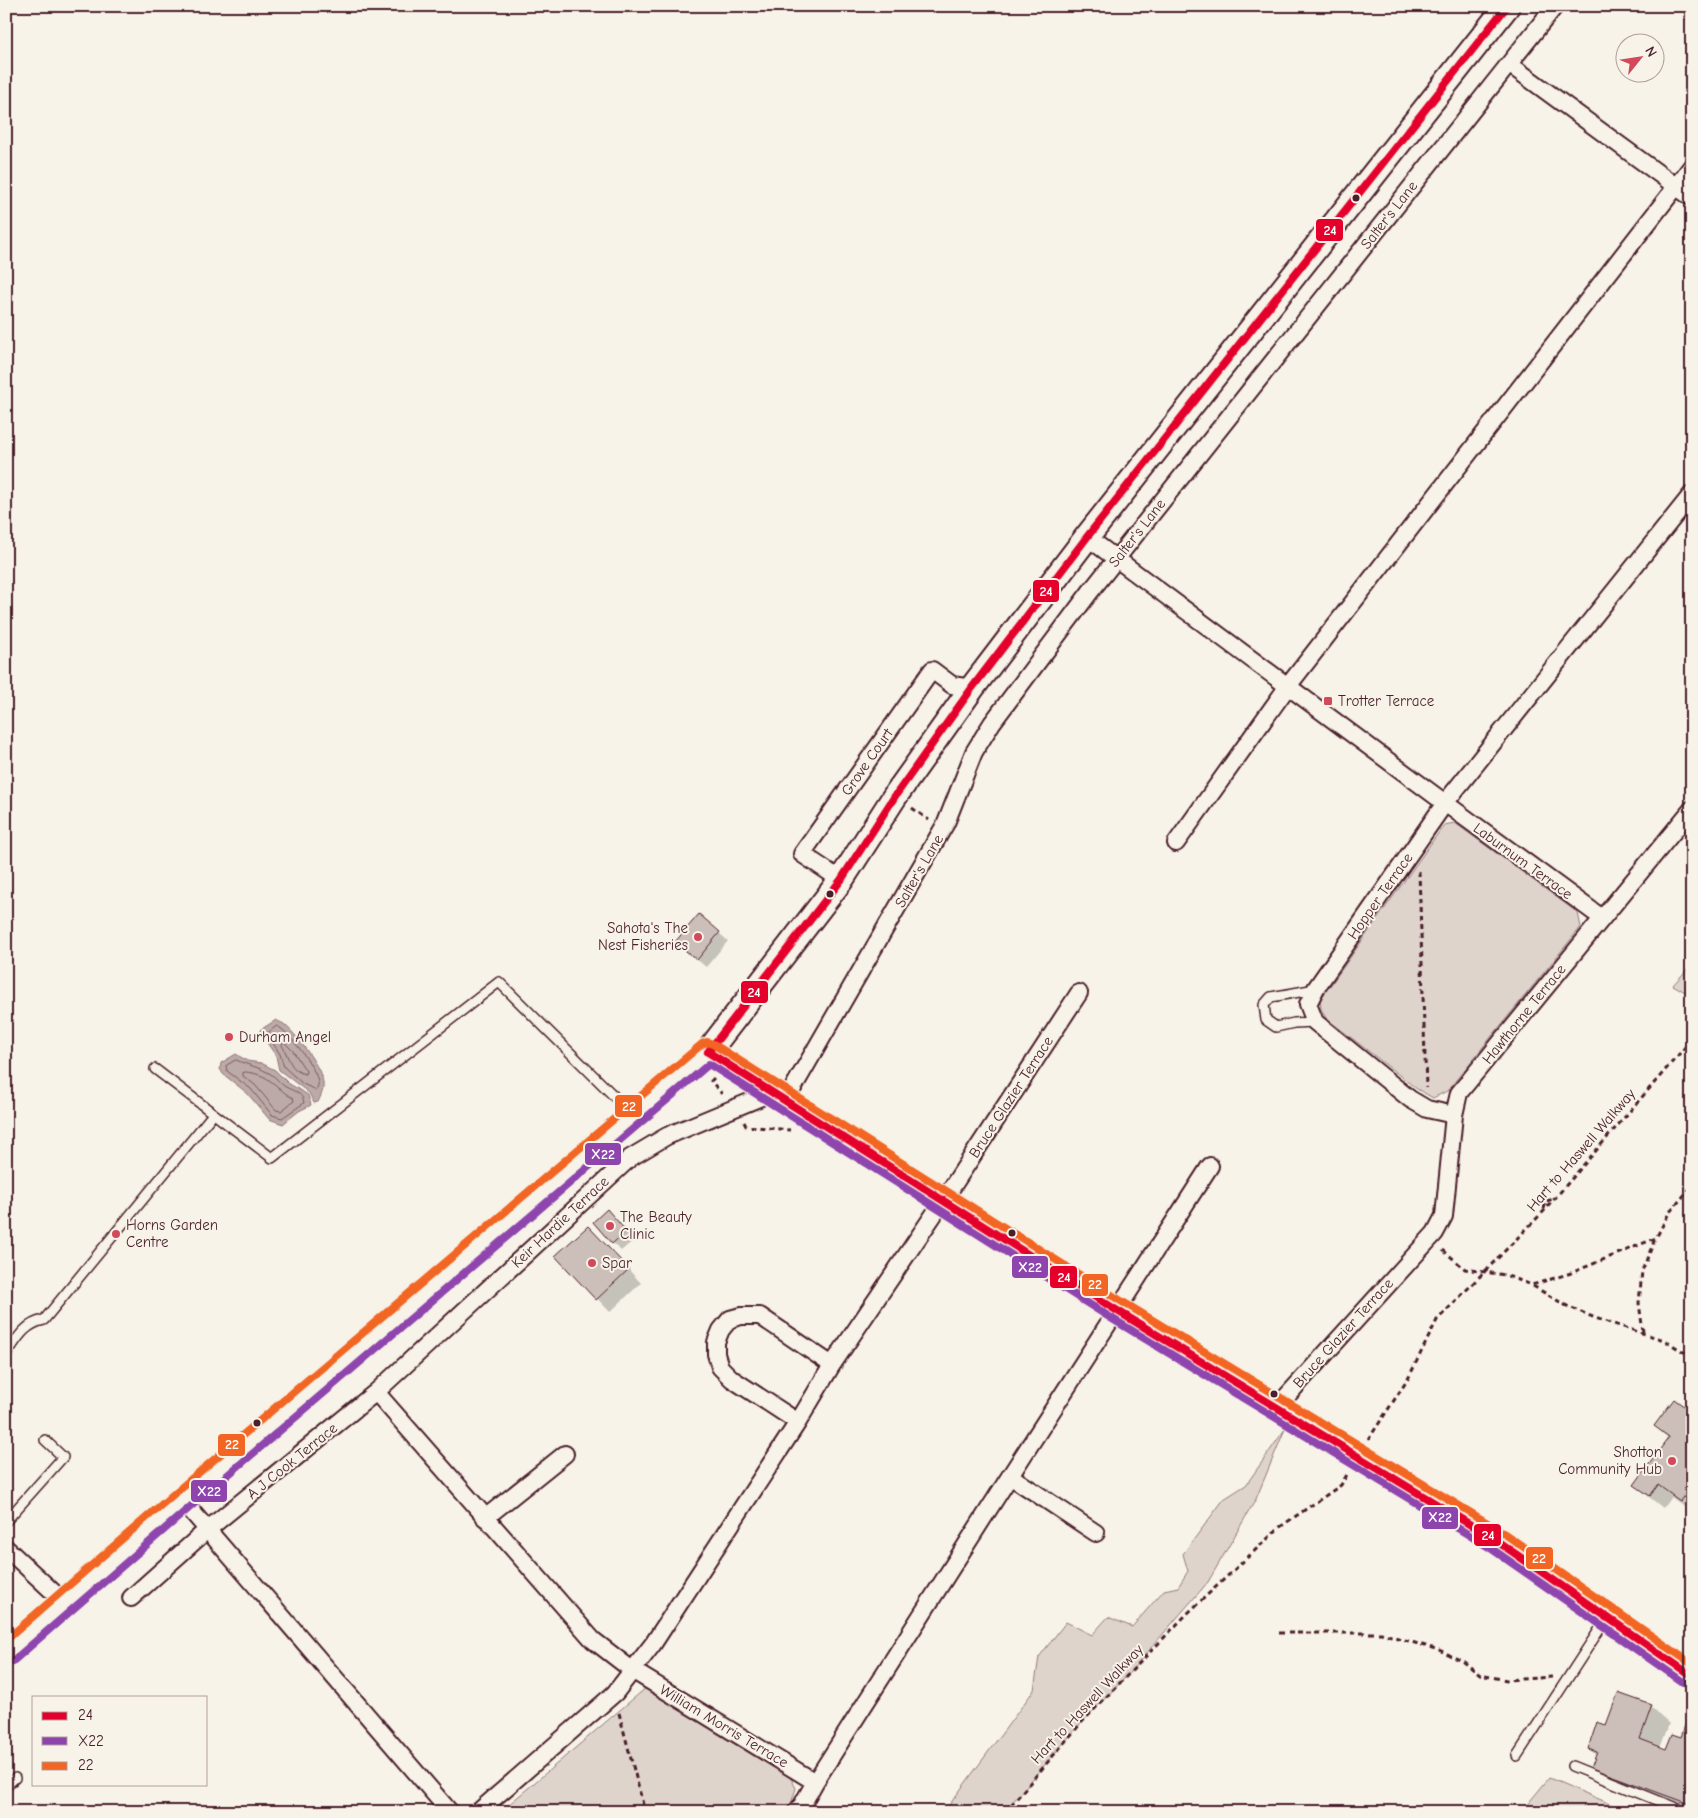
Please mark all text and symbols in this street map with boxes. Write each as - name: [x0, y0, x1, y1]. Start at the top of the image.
- north arrow: [1616, 32, 1666, 82]
- text: N: [1641, 44, 1660, 60]
- street label: Salter's Lane: [1357, 177, 1422, 253]
- unlabelled marker: [1351, 193, 1361, 203]
- line badge: 24: [1315, 218, 1344, 242]
- text: 24: [1323, 222, 1337, 239]
- street label: Salter's Lane: [1105, 495, 1170, 571]
- line badge: 24: [1032, 579, 1060, 603]
- text: 24: [1039, 583, 1053, 600]
- place label: Trotter Terrace: [1338, 692, 1435, 710]
- marker: Trotter Terrace: [1322, 695, 1334, 707]
- street label: Grove Court: [837, 724, 897, 799]
- street label: Laburnum Terrace: [1470, 819, 1577, 903]
- street label: Salter's Lane: [891, 831, 947, 911]
- street label: Hopper Terrace: [1344, 849, 1417, 943]
- unlabelled marker: [825, 889, 835, 899]
- place label: Sahota's The Nest Fisheries: [598, 919, 688, 954]
- marker: Sahota's The Nest Fisheries: [692, 931, 704, 943]
- street label: Hawthorne Terrace: [1478, 960, 1570, 1067]
- line badge: 24: [740, 980, 769, 1004]
- text: 24: [747, 984, 761, 1001]
- place label: Durham Angel: [239, 1028, 331, 1046]
- marker: Durham Angel: [223, 1031, 235, 1043]
- street label: Bruce Glazier Terrace: [965, 1033, 1057, 1161]
- street label: Hart to Haswell Walkway: [1523, 1085, 1639, 1215]
- line badge: 22: [614, 1094, 643, 1118]
- text: 22: [622, 1098, 636, 1115]
- line badge: X22: [584, 1142, 622, 1166]
- text: X22: [591, 1146, 615, 1163]
- street label: Keir Hardie Terrace: [508, 1172, 613, 1272]
- place label: The Beauty Clinic: [620, 1208, 692, 1243]
- place label: Horns Garden Centre: [126, 1216, 218, 1251]
- marker: The Beauty Clinic: [604, 1220, 616, 1232]
- marker: Horns Garden Centre: [110, 1228, 122, 1240]
- unlabelled marker: [1007, 1228, 1017, 1238]
- place label: Spar: [602, 1254, 632, 1272]
- line badge: X22: [1011, 1255, 1049, 1279]
- marker: Spar: [586, 1257, 598, 1269]
- text: X22: [1018, 1259, 1042, 1276]
- line badge: 24: [1049, 1265, 1078, 1289]
- text: 24: [1057, 1269, 1071, 1286]
- line badge: 22: [1081, 1273, 1109, 1297]
- street label: Bruce Glazier Terrace: [1289, 1274, 1397, 1391]
- text: 22: [1088, 1276, 1102, 1293]
- unlabelled marker: [1269, 1389, 1279, 1399]
- unlabelled marker: [252, 1418, 262, 1428]
- street label: A J Cook Terrace: [243, 1419, 341, 1503]
- line badge: 22: [217, 1433, 246, 1457]
- text: 22: [225, 1436, 239, 1453]
- place label: Shotton Community Hub: [1558, 1443, 1662, 1478]
- marker: Shotton Community Hub: [1666, 1455, 1678, 1467]
- line badge: X22: [190, 1479, 228, 1503]
- text: X22: [197, 1483, 221, 1500]
- line badge: X22: [1421, 1506, 1459, 1530]
- text: X22: [1428, 1509, 1452, 1526]
- line badge: 24: [1473, 1523, 1502, 1547]
- text: 24: [1481, 1527, 1495, 1544]
- line badge: 22: [1525, 1546, 1554, 1570]
- text: 22: [1532, 1550, 1546, 1567]
- street label: Hart to Haswell Walkway: [1027, 1640, 1147, 1767]
- street label: William Morris Terrace: [656, 1680, 792, 1772]
- legend: [32, 1696, 208, 1786]
- text: 24: [78, 1706, 93, 1724]
- text: X22: [78, 1732, 104, 1750]
- text: 22: [78, 1756, 94, 1774]

